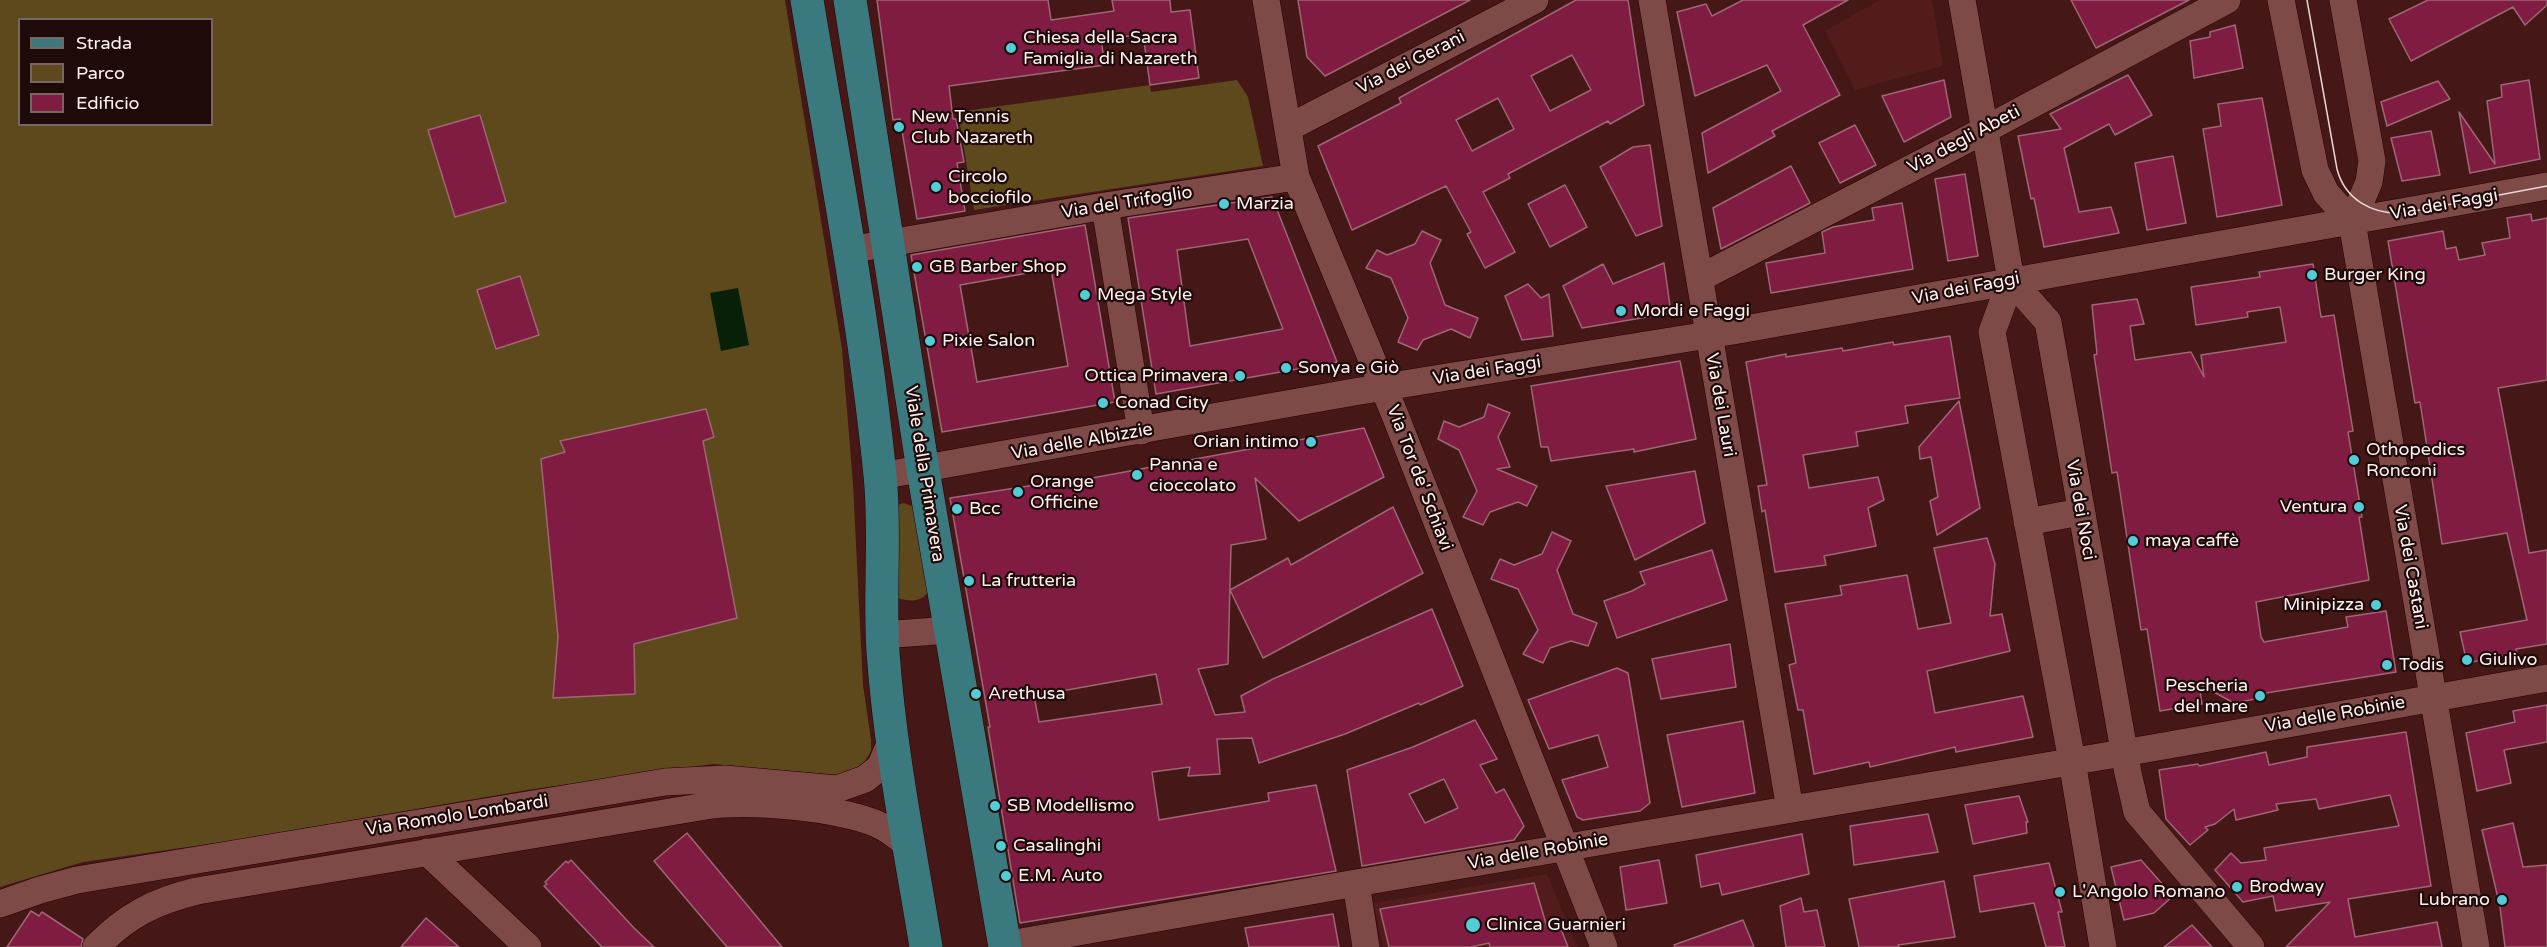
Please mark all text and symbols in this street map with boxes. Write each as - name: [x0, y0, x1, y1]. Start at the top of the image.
- legend: [18, 18, 213, 126]
- street label: Via dei Gerani: [1353, 26, 1469, 100]
- place label: Chiesa della Sacra Famiglia di Nazareth: [1023, 27, 1198, 70]
- text: Strada: [76, 32, 132, 54]
- marker: Chiesa della Sacra Famiglia di Nazareth: [1004, 41, 1018, 55]
- text: Parco: [76, 62, 125, 84]
- text: Edificio: [76, 92, 140, 114]
- street label: Via degli Abeti: [1904, 101, 2024, 179]
- place label: New Tennis Club Nazareth: [911, 106, 1033, 148]
- marker: New Tennis Club Nazareth: [892, 120, 906, 134]
- place label: Circolo bocciofilo: [948, 166, 1032, 208]
- marker: Circolo bocciofilo: [929, 180, 943, 194]
- street label: Via del Trifoglio: [1060, 182, 1194, 224]
- street label: Via dei Faggi: [2388, 185, 2500, 225]
- place label: Marzia: [1236, 193, 1294, 215]
- marker: Marzia: [1217, 197, 1231, 211]
- place label: GB Barber Shop: [929, 256, 1067, 278]
- marker: GB Barber Shop: [910, 260, 924, 274]
- place label: Burger King: [2324, 264, 2426, 286]
- street label: Via dei Faggi: [1910, 268, 2022, 310]
- marker: Burger King: [2305, 268, 2319, 282]
- place label: Mega Style: [1097, 284, 1192, 306]
- marker: Mega Style: [1078, 288, 1092, 302]
- place label: Mordi e Faggi: [1633, 300, 1750, 322]
- marker: Mordi e Faggi: [1614, 304, 1628, 318]
- place label: Pixie Salon: [942, 330, 1035, 352]
- marker: Pixie Salon: [923, 334, 937, 348]
- street label: Via dei Lauri: [1700, 351, 1740, 459]
- street label: Via dei Faggi: [1431, 352, 1543, 390]
- place label: Sonya e Giò: [1298, 357, 1399, 379]
- marker: Sonya e Giò: [1279, 361, 1293, 375]
- place label: Ottica Primavera: [1084, 365, 1228, 387]
- marker: Ottica Primavera: [1233, 369, 1247, 383]
- street label: Viale della Primavera: [899, 384, 949, 564]
- place label: Conad City: [1115, 392, 1209, 414]
- marker: Conad City: [1096, 396, 1110, 410]
- street label: Via Tor de' Schiavi: [1381, 402, 1457, 554]
- street label: Via delle Albizzie: [1010, 419, 1154, 465]
- place label: Orian intimo: [1193, 431, 1299, 453]
- marker: Orian intimo: [1304, 435, 1318, 449]
- place label: Othopedics Ronconi: [2366, 439, 2465, 482]
- marker: Othopedics Ronconi: [2347, 453, 2361, 467]
- place label: Panna e cioccolato: [1149, 454, 1236, 496]
- street label: Via dei Noci: [2061, 458, 2099, 562]
- marker: Panna e cioccolato: [1130, 468, 1144, 482]
- place label: Orange Officine: [1030, 471, 1098, 514]
- marker: Orange Officine: [1011, 485, 1025, 499]
- place label: Ventura: [2280, 496, 2347, 518]
- place label: Bcc: [969, 498, 1000, 520]
- marker: Ventura: [2352, 500, 2366, 514]
- marker: Bcc: [950, 502, 964, 516]
- street label: Via dei Castani: [2388, 503, 2432, 631]
- place label: maya caffè: [2145, 530, 2239, 552]
- marker: maya caffè: [2126, 534, 2140, 548]
- place label: La frutteria: [981, 570, 1076, 592]
- marker: La frutteria: [962, 574, 976, 588]
- place label: Minipizza: [2283, 594, 2364, 616]
- marker: Minipizza: [2369, 598, 2383, 612]
- place label: Giulivo: [2479, 649, 2537, 671]
- marker: Giulivo: [2460, 653, 2474, 667]
- place label: Todis: [2399, 654, 2444, 676]
- marker: Todis: [2380, 658, 2394, 672]
- place label: Pescheria del mare: [2165, 675, 2248, 718]
- place label: Arethusa: [988, 683, 1066, 705]
- marker: Arethusa: [969, 687, 983, 701]
- marker: Pescheria del mare: [2253, 689, 2267, 703]
- street label: Via delle Robinie: [2263, 692, 2407, 738]
- street label: Via Romolo Lombardi: [364, 791, 550, 841]
- place label: SB Modellismo: [1007, 795, 1134, 817]
- marker: SB Modellismo: [988, 799, 1002, 813]
- street label: Via delle Robinie: [1466, 829, 1610, 875]
- place label: Casalinghi: [1013, 835, 1101, 857]
- marker: Casalinghi: [994, 839, 1008, 853]
- place label: E.M. Auto: [1018, 865, 1103, 887]
- marker: E.M. Auto: [999, 869, 1013, 883]
- place label: Brodway: [2249, 876, 2324, 898]
- marker: Brodway: [2230, 880, 2244, 894]
- place label: L'Angolo Romano: [2072, 881, 2225, 903]
- marker: L'Angolo Romano: [2053, 885, 2067, 899]
- place label: Lubrano: [2418, 889, 2490, 911]
- marker: Lubrano: [2495, 893, 2509, 907]
- place label: Clinica Guarnieri: [1486, 914, 1626, 936]
- marker: Clinica Guarnieri: [1464, 916, 1482, 934]

